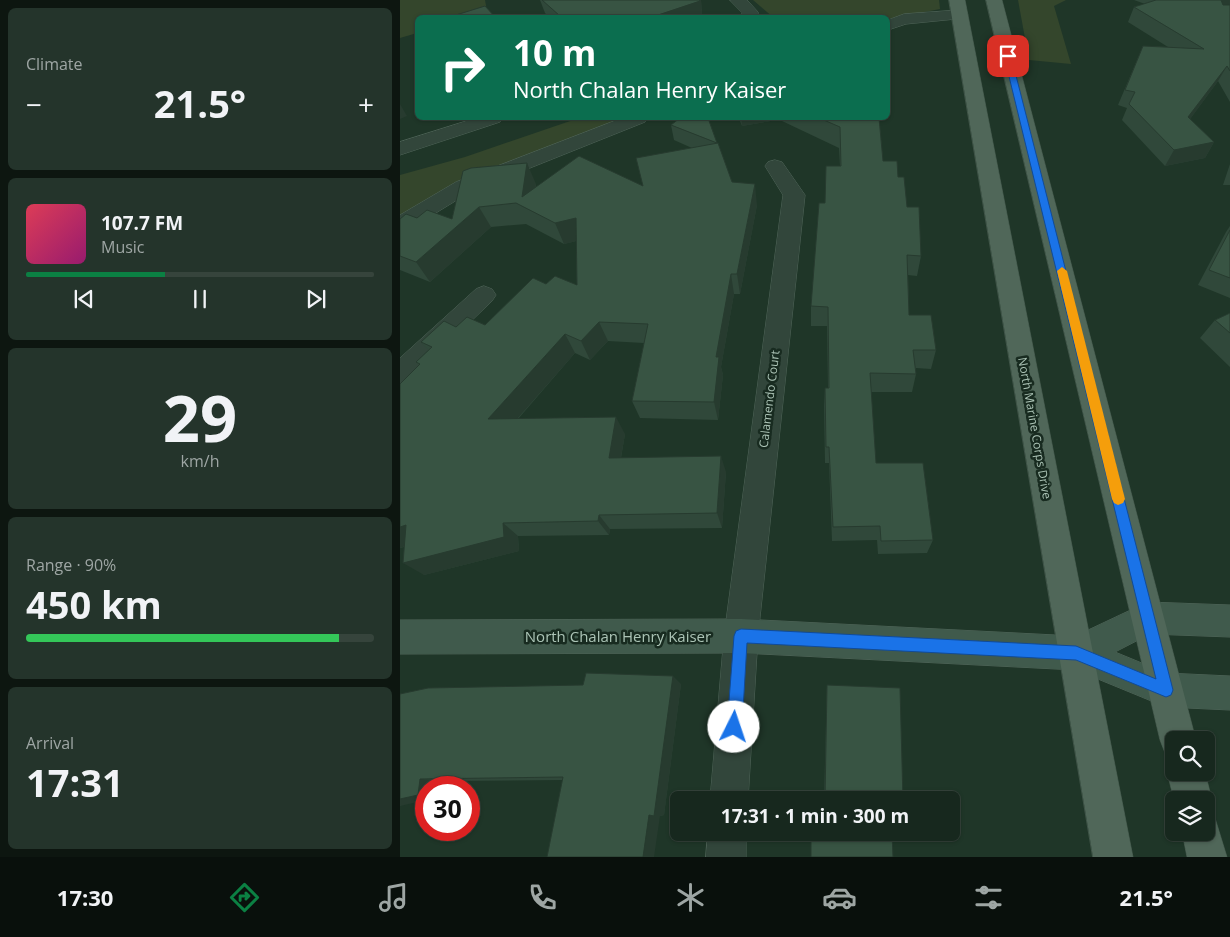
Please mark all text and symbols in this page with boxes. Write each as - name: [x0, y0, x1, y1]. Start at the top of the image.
- text: 10 m: [513, 29, 596, 76]
- icon: right: [430, 35, 495, 100]
- pin: [987, 35, 1029, 77]
- icon: arrive: [994, 42, 1022, 70]
- text: Climate: [26, 53, 83, 75]
- text: North Chalan Henry Kaiser: [513, 74, 786, 104]
- text: 21.5°: [154, 77, 246, 129]
- text: −: [26, 85, 42, 123]
- text: +: [358, 85, 374, 123]
- text: 107.7 FM: [101, 210, 183, 236]
- text: Music: [101, 236, 145, 258]
- icon: previous: [70, 285, 98, 313]
- icon: pause: [186, 285, 214, 313]
- icon: next: [302, 285, 330, 313]
- street label: Calamendo Court: [755, 349, 783, 449]
- street label: North Marine Corps Drive: [1014, 356, 1056, 501]
- text: 29: [163, 373, 237, 461]
- text: km/h: [181, 450, 219, 472]
- text: Range · 90%: [26, 554, 116, 576]
- text: 450 km: [26, 578, 162, 630]
- street label: North Chalan Henry Kaiser: [525, 626, 711, 646]
- position arrow: [707, 700, 759, 752]
- map controls: [1165, 731, 1215, 841]
- button: search: [1165, 731, 1215, 781]
- text: Arrival: [26, 732, 74, 754]
- text: 17:31: [26, 756, 124, 808]
- speed limit sign: 30: [415, 776, 480, 841]
- button: layers: [1165, 791, 1215, 841]
- text: 17:31 · 1 min · 300 m: [721, 803, 909, 829]
- icon: directions: [227, 880, 262, 915]
- icon: music: [376, 880, 411, 915]
- icon: phone: [525, 880, 560, 915]
- icon: climate: [673, 880, 708, 915]
- icon: car: [822, 880, 857, 915]
- icon: filters: [971, 880, 1006, 915]
- text: 17:30: [57, 882, 113, 912]
- text: 21.5°: [1120, 882, 1173, 912]

